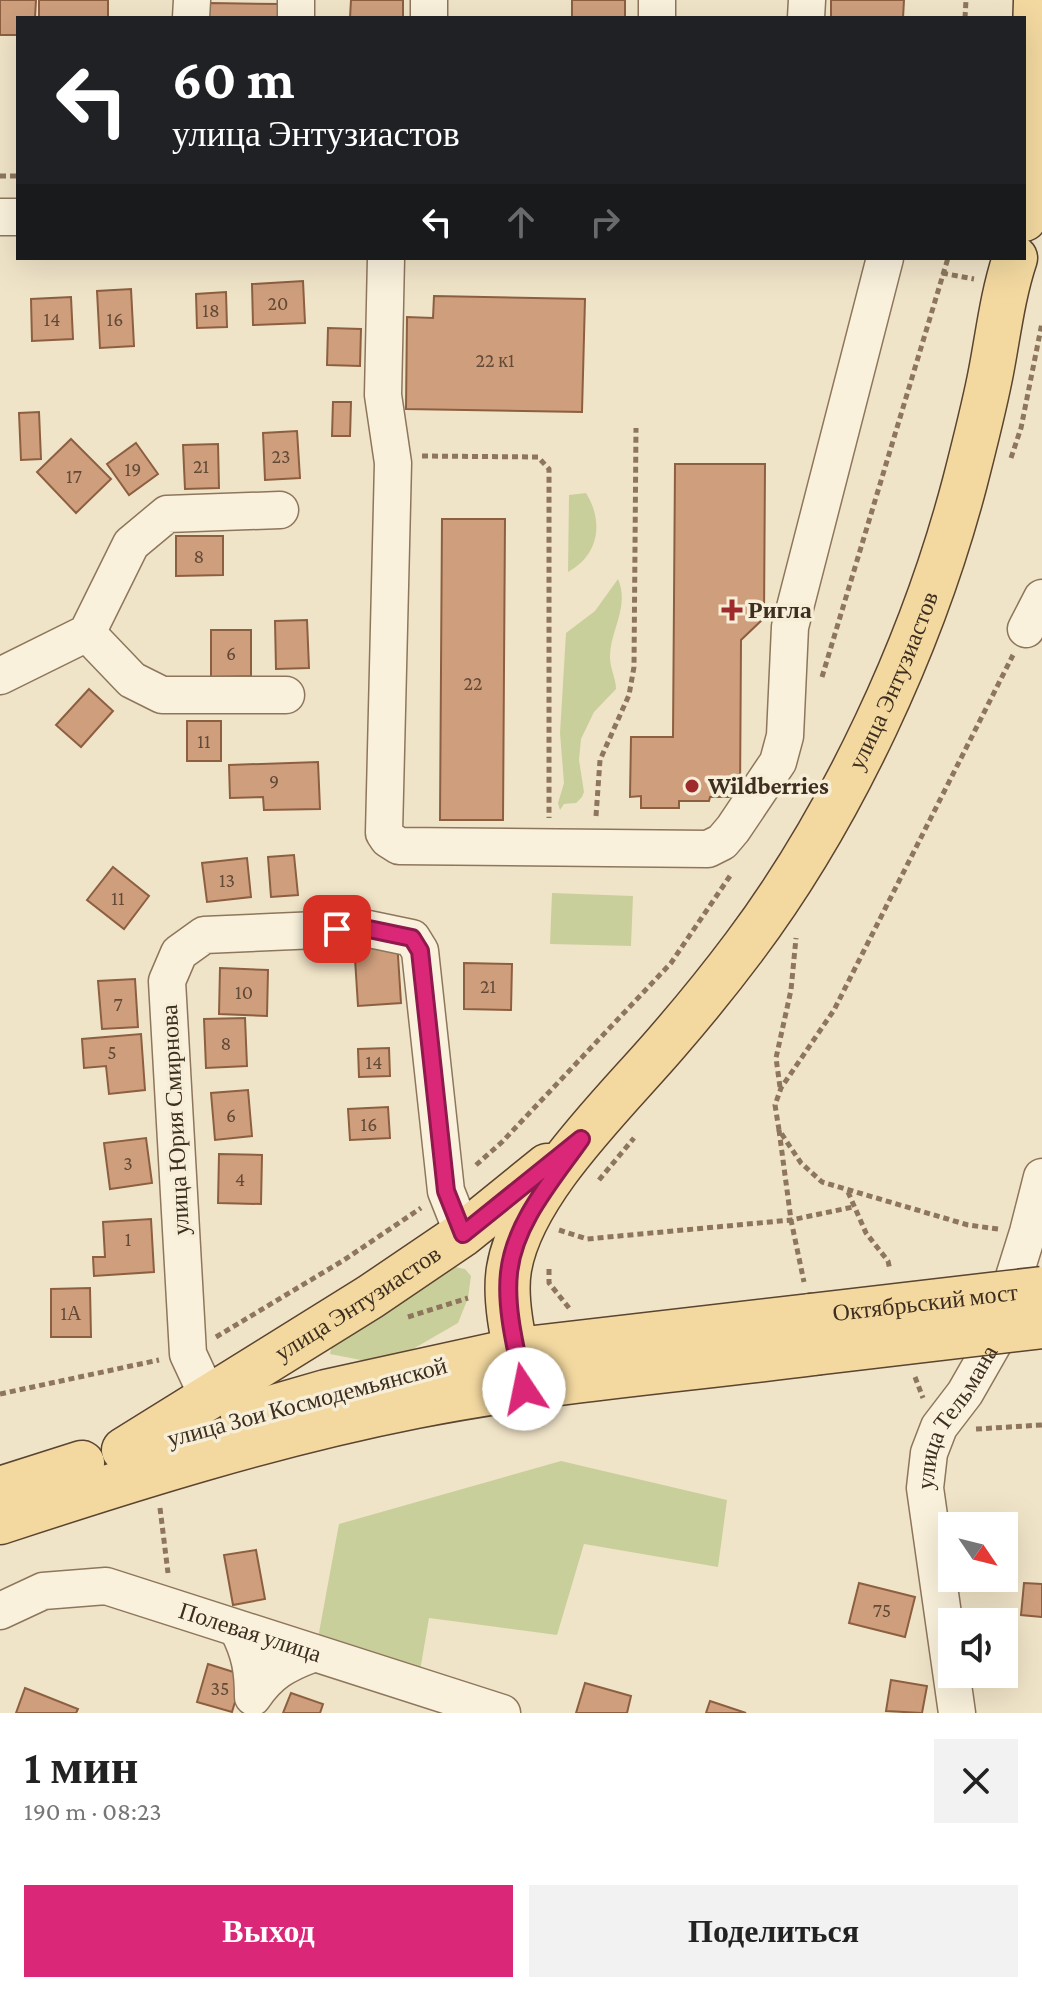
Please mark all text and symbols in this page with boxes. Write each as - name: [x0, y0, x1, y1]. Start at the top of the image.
- icon: left: [40, 48, 144, 152]
- text: 60 m: [172, 48, 295, 110]
- text: улица Энтузиастов: [172, 114, 460, 154]
- icon: left: [415, 200, 459, 244]
- icon: ahead: [499, 200, 543, 244]
- icon: right: [583, 200, 627, 244]
- house number: 20: [268, 292, 288, 314]
- house number: 18: [202, 299, 220, 321]
- house number: 14: [44, 308, 60, 330]
- house number: 16: [107, 308, 123, 330]
- house number: 22 к1: [475, 349, 515, 371]
- house number: 23: [271, 445, 291, 467]
- house number: 21: [193, 455, 209, 477]
- house number: 19: [125, 458, 141, 480]
- house number: 17: [66, 465, 82, 487]
- house number: 8: [194, 545, 204, 567]
- street label: улица Энтузиастов: [842, 588, 943, 774]
- place label: Ригла: [748, 596, 812, 623]
- marker: Ригла: [723, 601, 741, 619]
- house number: 6: [226, 642, 236, 664]
- house number: 22: [464, 672, 482, 694]
- house number: 11: [197, 730, 211, 752]
- house number: 9: [269, 770, 279, 792]
- place label: Wildberries: [707, 772, 829, 799]
- marker: Wildberries: [683, 777, 701, 795]
- house number: 13: [219, 869, 235, 891]
- house number: 11: [111, 887, 125, 909]
- pin: [303, 895, 371, 963]
- icon: arrive: [315, 907, 359, 951]
- house number: 21: [480, 975, 496, 997]
- house number: 10: [235, 981, 253, 1003]
- house number: 7: [113, 993, 123, 1015]
- street label: улица Юрия Смирнова: [155, 1003, 194, 1236]
- house number: 8: [221, 1032, 231, 1054]
- house number: 5: [107, 1041, 117, 1063]
- house number: 14: [366, 1051, 382, 1073]
- house number: 6: [226, 1104, 236, 1126]
- house number: 16: [361, 1113, 377, 1135]
- house number: 3: [123, 1152, 133, 1174]
- house number: 4: [235, 1168, 245, 1190]
- house number: 1: [125, 1228, 131, 1250]
- street label: улица Энтузиастов: [270, 1239, 445, 1366]
- street label: Октябрьский мост: [831, 1278, 1020, 1326]
- house number: 1А: [60, 1302, 82, 1324]
- street label: улица Тельмана: [911, 1340, 1003, 1491]
- position arrow: [482, 1347, 566, 1431]
- street label: улица Зои Космодемьянской: [164, 1351, 450, 1452]
- north arrow: [938, 1512, 1018, 1592]
- map controls: [938, 1512, 1018, 1688]
- street label: Полевая улица: [176, 1596, 325, 1667]
- house number: 75: [873, 1599, 891, 1621]
- button: sound: [938, 1608, 1018, 1688]
- house number: 35: [211, 1677, 229, 1699]
- button: close: [934, 1739, 1018, 1823]
- text: 1 мин: [24, 1740, 138, 1793]
- text: 190 m · 08:23: [24, 1797, 162, 1826]
- button: Выход: [24, 1885, 513, 1977]
- button: Поделиться: [529, 1885, 1018, 1977]

